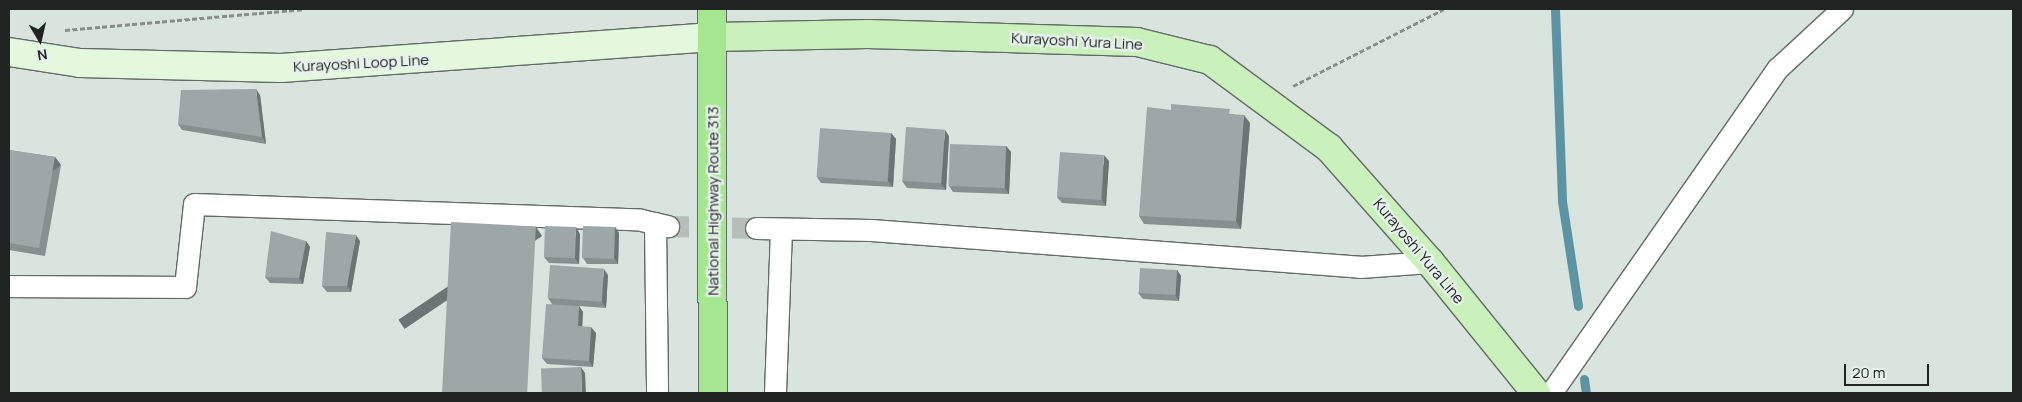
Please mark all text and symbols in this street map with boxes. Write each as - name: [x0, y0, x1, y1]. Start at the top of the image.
- north arrow: [15, 15, 65, 65]
- street label: Kurayoshi Yura Line: [1011, 29, 1143, 53]
- text: N: [36, 45, 49, 65]
- street label: Kurayoshi Loop Line: [293, 50, 429, 76]
- street label: National Highway Route 313: [704, 106, 722, 296]
- street label: Kurayoshi Yura Line: [1370, 195, 1468, 307]
- scale bar: [1847, 354, 1932, 386]
- text: 20 m: [1852, 362, 1885, 383]

